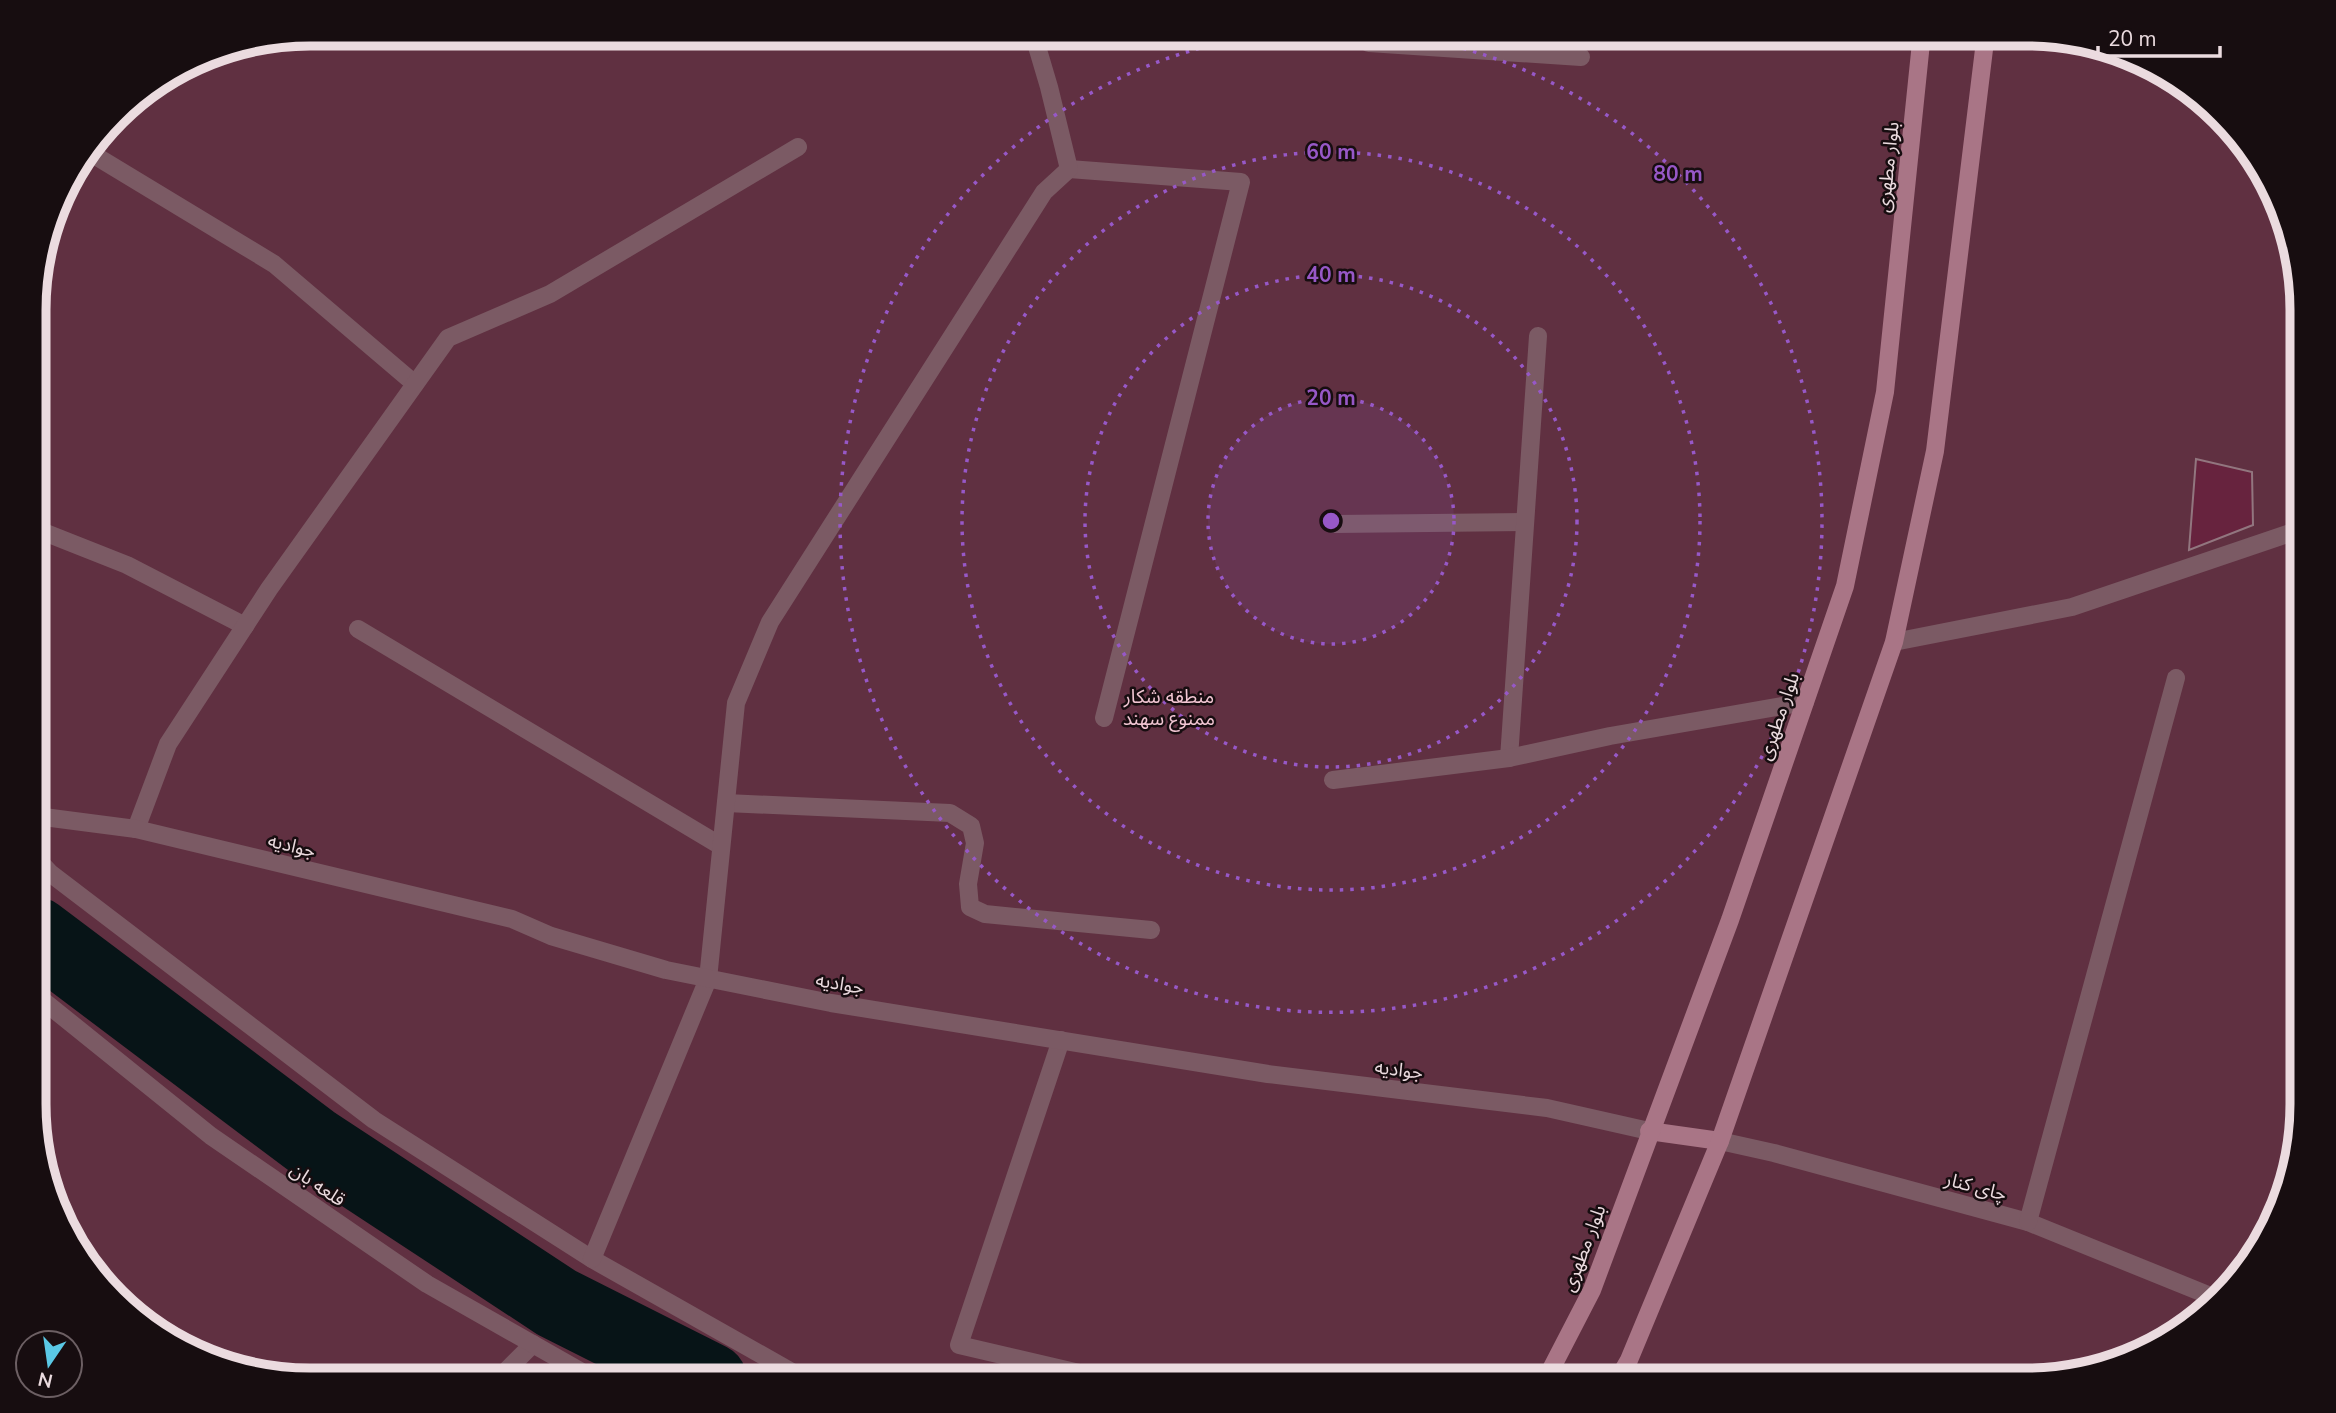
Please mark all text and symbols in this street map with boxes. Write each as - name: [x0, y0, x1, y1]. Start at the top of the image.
- scale bar: [2098, 14, 2220, 58]
- text: 20 m: [2108, 25, 2157, 53]
- street label: بلوار مطهری: [1870, 120, 1906, 214]
- text: 60 m: [1306, 138, 1356, 166]
- text: 80 m: [1653, 160, 1703, 188]
- text: 40 m: [1306, 261, 1356, 289]
- text: 20 m: [1306, 384, 1356, 412]
- centre of rings: [1319, 509, 1343, 533]
- street label: بلوار مطهری: [1752, 669, 1806, 764]
- park label: منطقه شکار ممنوع سهند: [1123, 684, 1215, 732]
- street label: جوادیه: [265, 827, 319, 864]
- street label: جوادیه: [814, 967, 866, 1001]
- street label: جوادیه: [1373, 1054, 1425, 1086]
- street label: قلعه بان: [285, 1157, 350, 1213]
- street label: چای کنار: [1941, 1166, 2009, 1208]
- street label: بلوار مطهری: [1555, 1201, 1612, 1296]
- north arrow: [14, 1329, 84, 1399]
- text: N: [36, 1365, 55, 1394]

